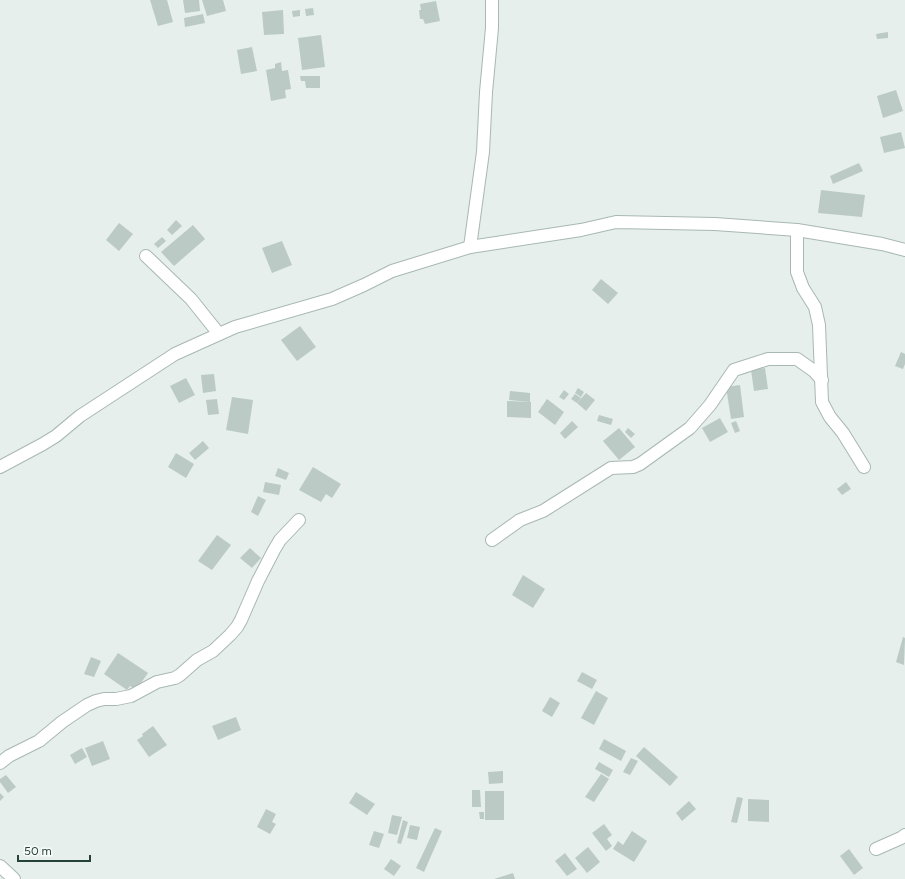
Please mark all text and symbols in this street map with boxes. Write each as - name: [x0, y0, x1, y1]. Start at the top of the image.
- scale bar: [18, 837, 90, 863]
- text: 50 m: [24, 844, 52, 858]

